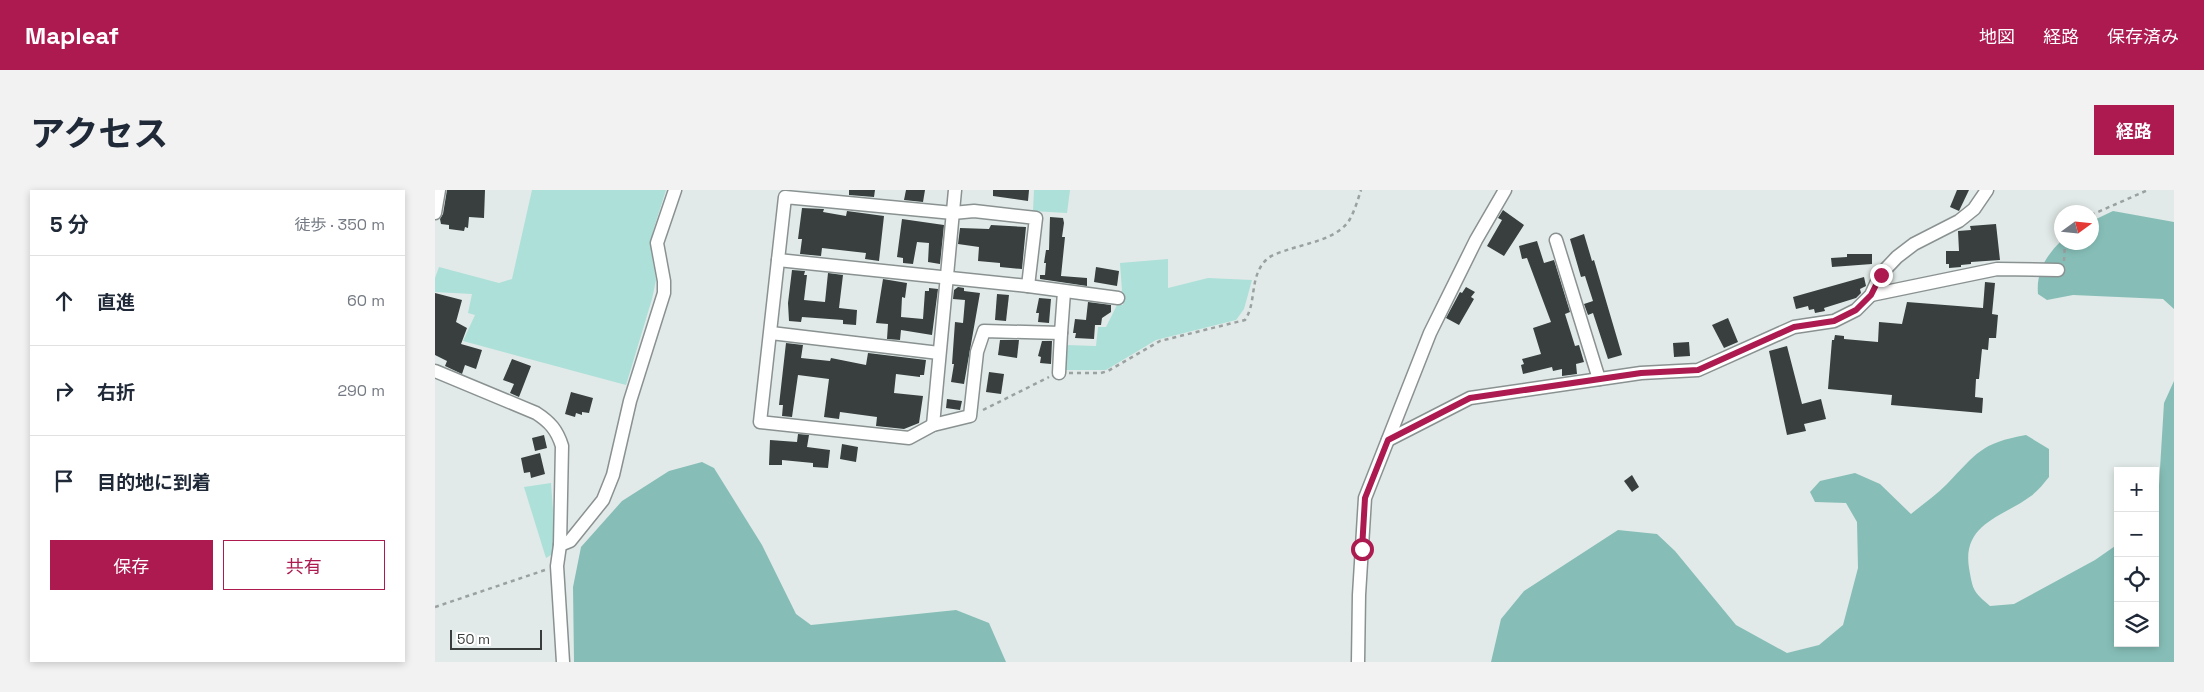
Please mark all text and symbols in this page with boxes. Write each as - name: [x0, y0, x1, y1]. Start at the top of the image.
- text: Mapleaf: [25, 20, 119, 51]
- text: 地図: [1979, 25, 2015, 48]
- text: 経路: [2043, 25, 2079, 48]
- text: 保存済み: [2107, 25, 2179, 48]
- button: 経路: [2094, 105, 2174, 155]
- text: アクセス: [30, 112, 168, 156]
- north arrow: [2054, 205, 2099, 250]
- text: 5 分: [50, 211, 89, 238]
- text: 徒歩 · 350 m: [294, 214, 385, 235]
- route end: [1870, 264, 1893, 287]
- icon: ahead: [50, 287, 78, 315]
- text: 直進: [97, 290, 135, 315]
- text: 60 m: [347, 290, 385, 311]
- icon: right: [50, 377, 78, 405]
- text: 右折: [97, 380, 135, 405]
- text: 290 m: [337, 380, 385, 401]
- icon: arrive: [50, 467, 78, 495]
- map controls: [2114, 467, 2159, 647]
- button: +: [2114, 467, 2159, 512]
- text: 目的地に到着: [97, 470, 211, 495]
- button: −: [2114, 512, 2159, 557]
- route start: [1351, 538, 1374, 561]
- button: 保存: [50, 540, 213, 590]
- button: 共有: [223, 540, 385, 590]
- button: locate: [2114, 557, 2159, 602]
- button: layers: [2114, 602, 2159, 647]
- scale bar: [450, 627, 543, 650]
- text: 50 m: [457, 630, 490, 648]

